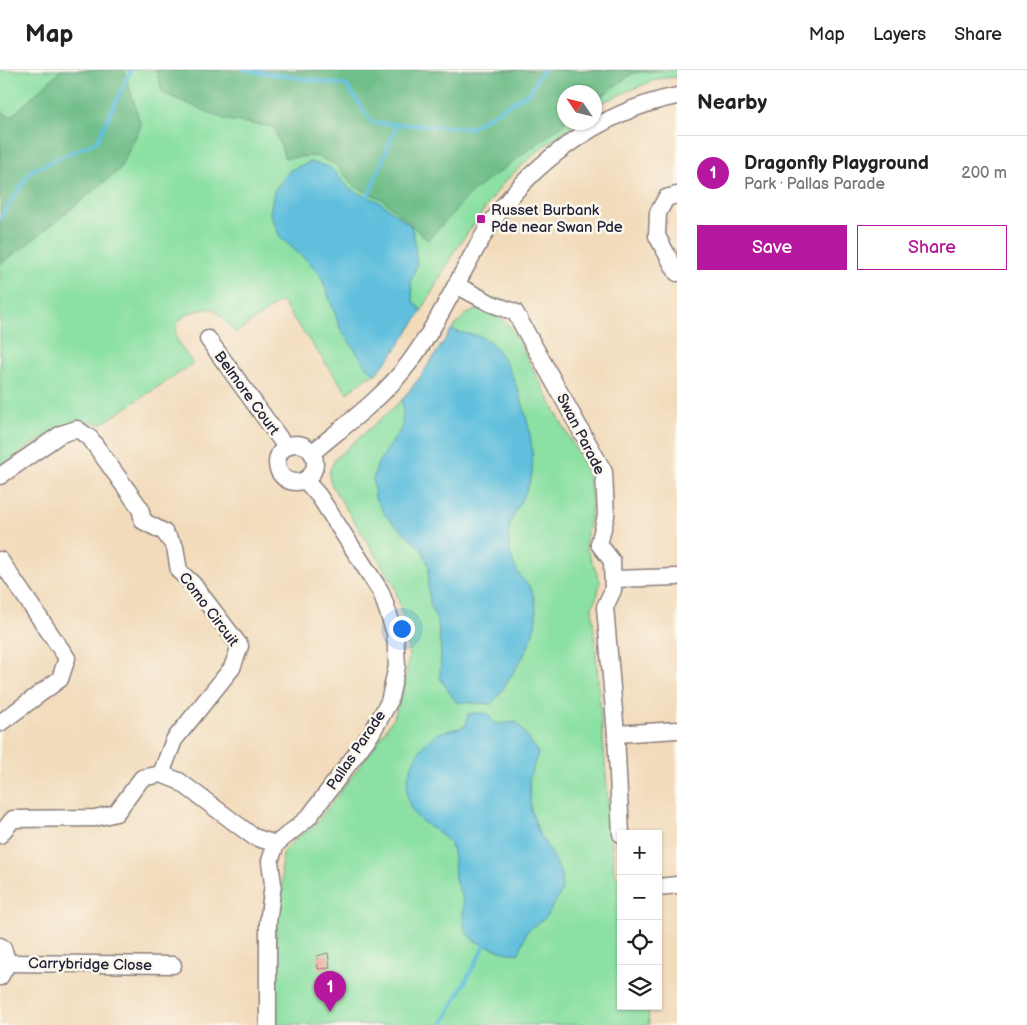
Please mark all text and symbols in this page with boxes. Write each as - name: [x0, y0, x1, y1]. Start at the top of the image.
- text: Map: [25, 20, 73, 49]
- text: Map: [809, 24, 845, 45]
- text: Layers: [873, 24, 926, 45]
- text: Share: [954, 24, 1002, 45]
- north arrow: [557, 85, 602, 130]
- text: Nearby: [697, 90, 767, 115]
- text: Dragonfly Playground: [744, 152, 929, 175]
- text: 1: [710, 164, 716, 183]
- text: 200 m: [961, 164, 1007, 183]
- text: Park · Pallas Parade: [744, 175, 885, 194]
- place label: Russet Burbank Pde near Swan Pde: [491, 201, 623, 237]
- marker: Russet Burbank Pde near Swan Pde: [475, 213, 487, 225]
- button: Save: [697, 225, 847, 270]
- button: Share: [857, 225, 1007, 270]
- street label: Belmore Court: [210, 348, 284, 439]
- street label: Swan Parade: [552, 391, 609, 478]
- street label: Como Circuit: [175, 568, 243, 650]
- your location: [389, 616, 415, 642]
- street label: Pallas Parade: [323, 707, 390, 794]
- map controls: [617, 830, 662, 1010]
- button: +: [617, 830, 662, 875]
- button: −: [617, 875, 662, 920]
- button: locate: [617, 920, 662, 965]
- street label: Carrybridge Close: [28, 954, 152, 975]
- button: layers: [617, 965, 662, 1010]
- pin: 1: [314, 971, 346, 1012]

